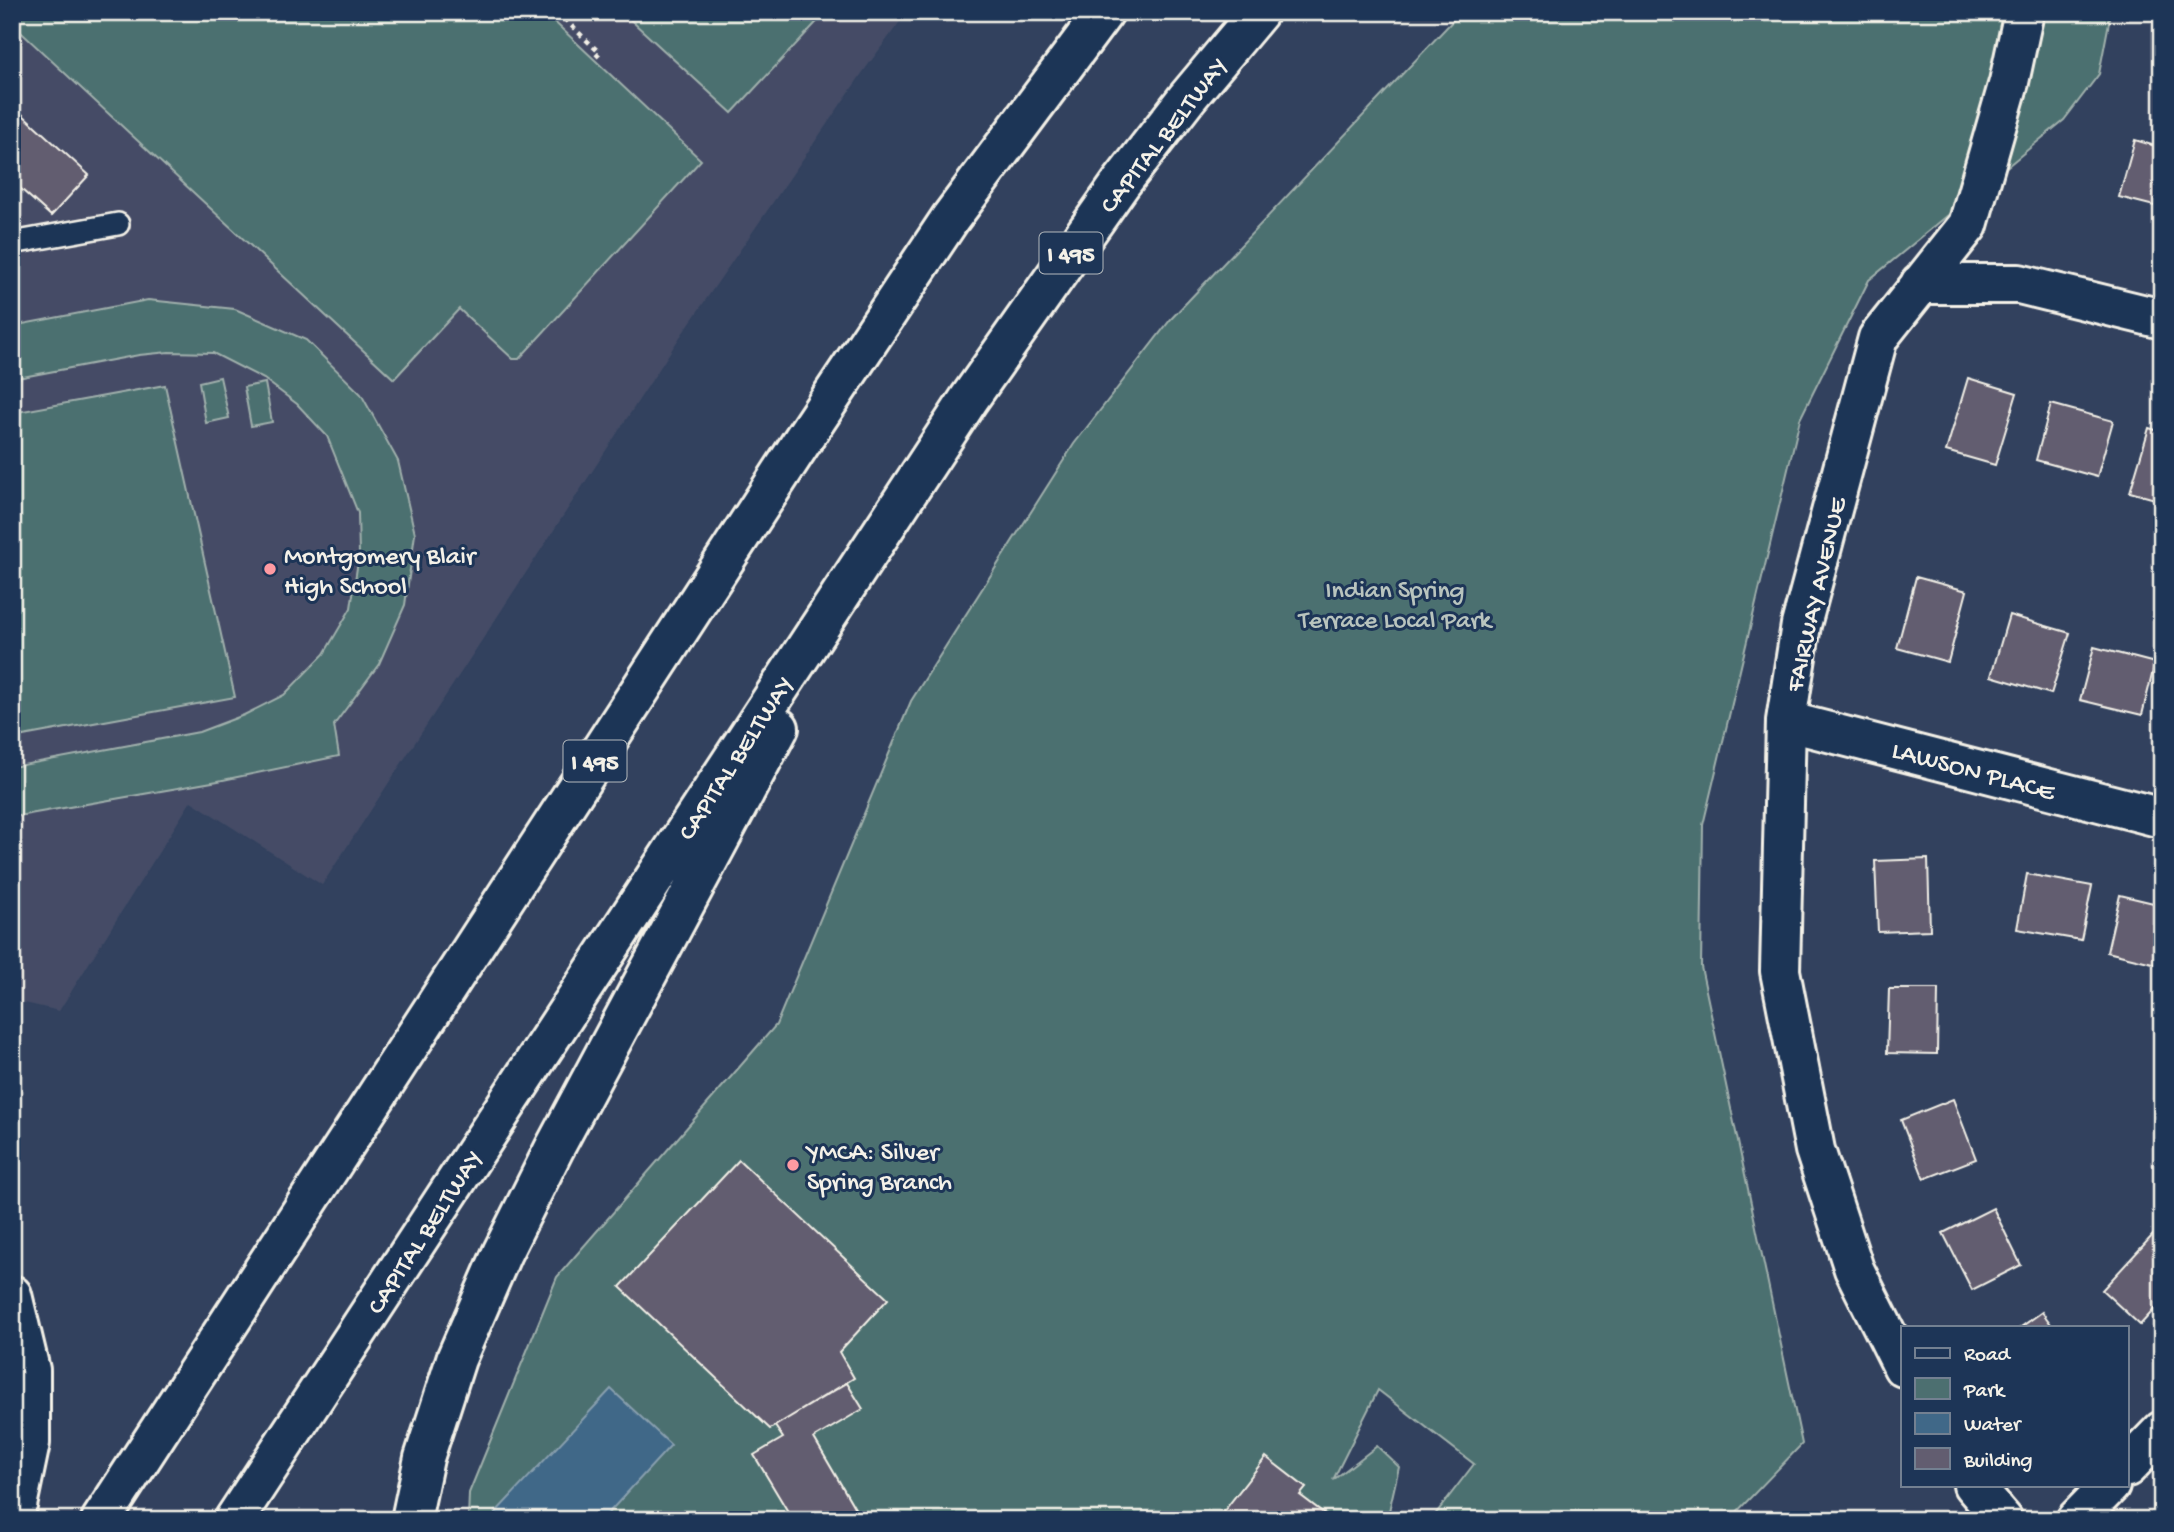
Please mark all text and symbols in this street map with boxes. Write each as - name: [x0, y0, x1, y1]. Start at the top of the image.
- street label: CAPITAL BELTWAY: [1095, 53, 1236, 221]
- road number: I 495: [1040, 232, 1102, 274]
- street label: FAIRWAY AVENUE: [1781, 494, 1856, 696]
- place label: Montgomery Blair High School: [284, 543, 478, 604]
- marker: Montgomery Blair High School: [262, 561, 278, 577]
- park label: Indian Spring Terrace Local Park: [1297, 577, 1494, 638]
- street label: CAPITAL BELTWAY: [673, 672, 802, 847]
- street label: LAWSON PLACE: [1888, 737, 2058, 810]
- road number: I 495: [564, 740, 626, 782]
- place label: YMCA: Silver Spring Branch: [805, 1139, 952, 1200]
- street label: CAPITAL BELTWAY: [362, 1146, 491, 1321]
- marker: YMCA: Silver Spring Branch: [785, 1157, 801, 1173]
- legend: [1901, 1326, 2128, 1486]
- text: Road: [1964, 1344, 2012, 1369]
- text: Park: [1963, 1380, 2007, 1405]
- text: Water: [1964, 1414, 2022, 1439]
- text: Building: [1963, 1450, 2033, 1475]

